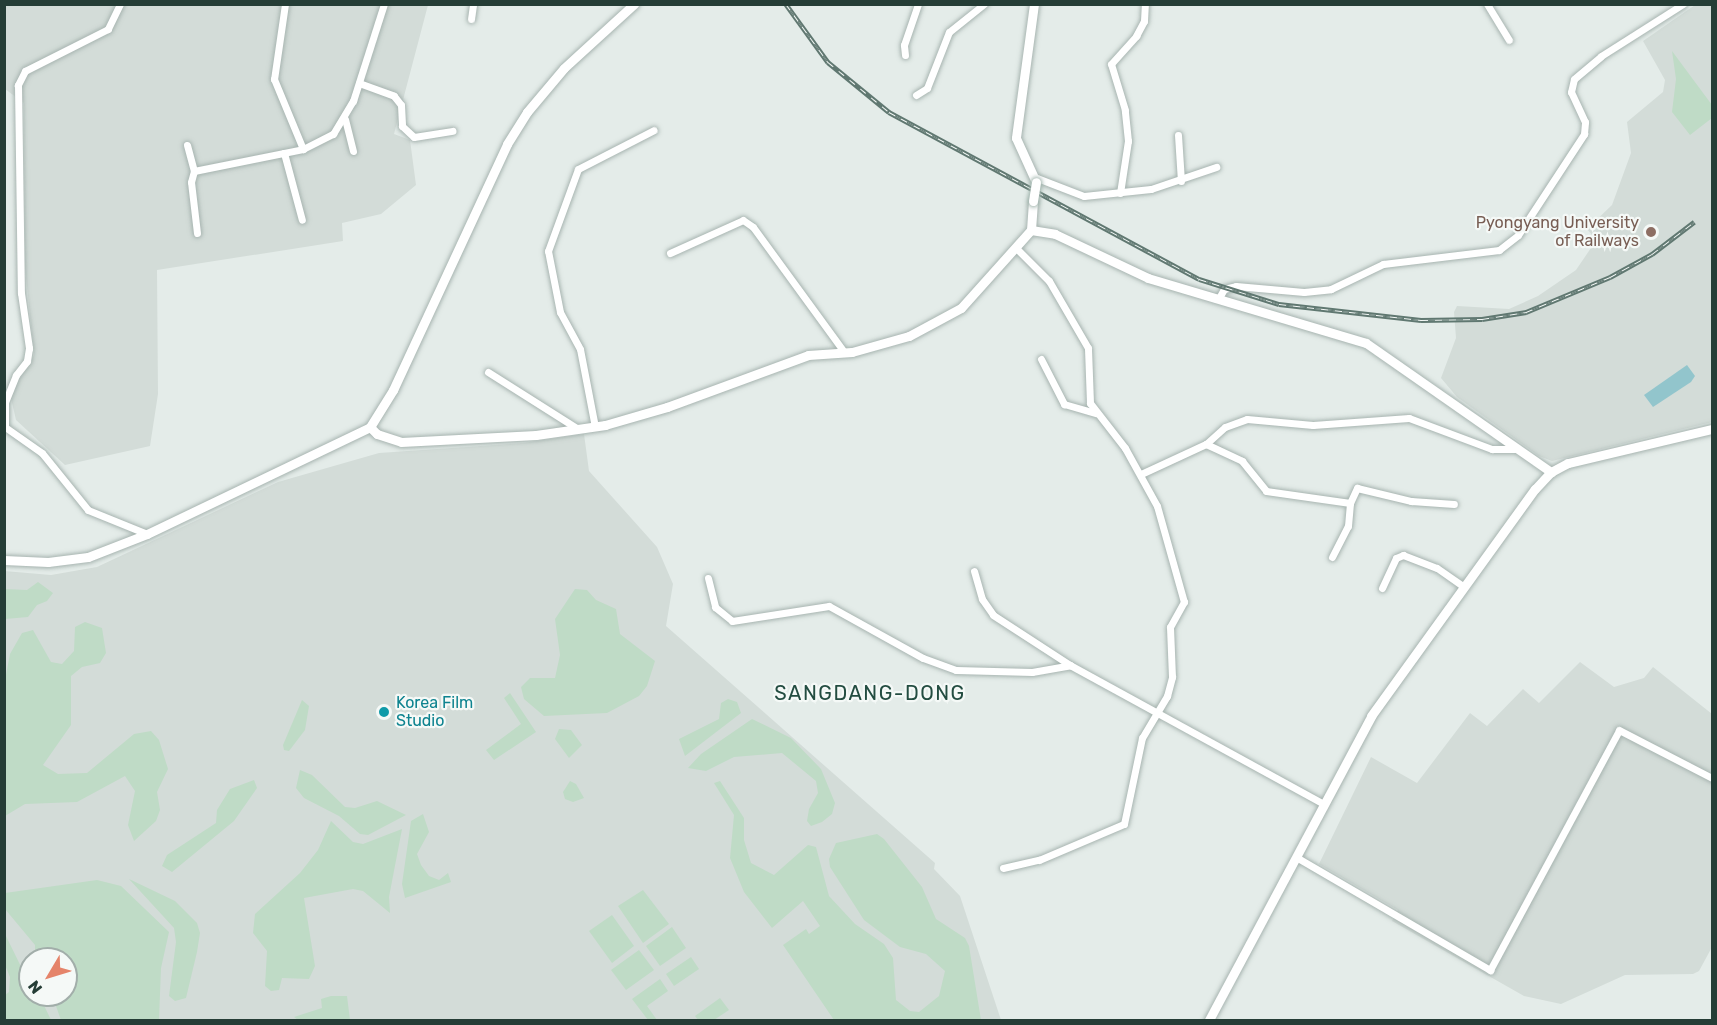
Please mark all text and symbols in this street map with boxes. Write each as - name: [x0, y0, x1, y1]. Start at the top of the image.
- place label: Pyongyang University of Railways: [1476, 213, 1639, 251]
- marker: Pyongyang University of Railways: [1644, 225, 1658, 239]
- district label: SANGDANG-DONG: [774, 681, 966, 705]
- place label: Korea Film Studio: [396, 693, 473, 731]
- marker: Korea Film Studio: [377, 705, 391, 719]
- north arrow: [18, 947, 78, 1007]
- text: N: [24, 977, 46, 998]

